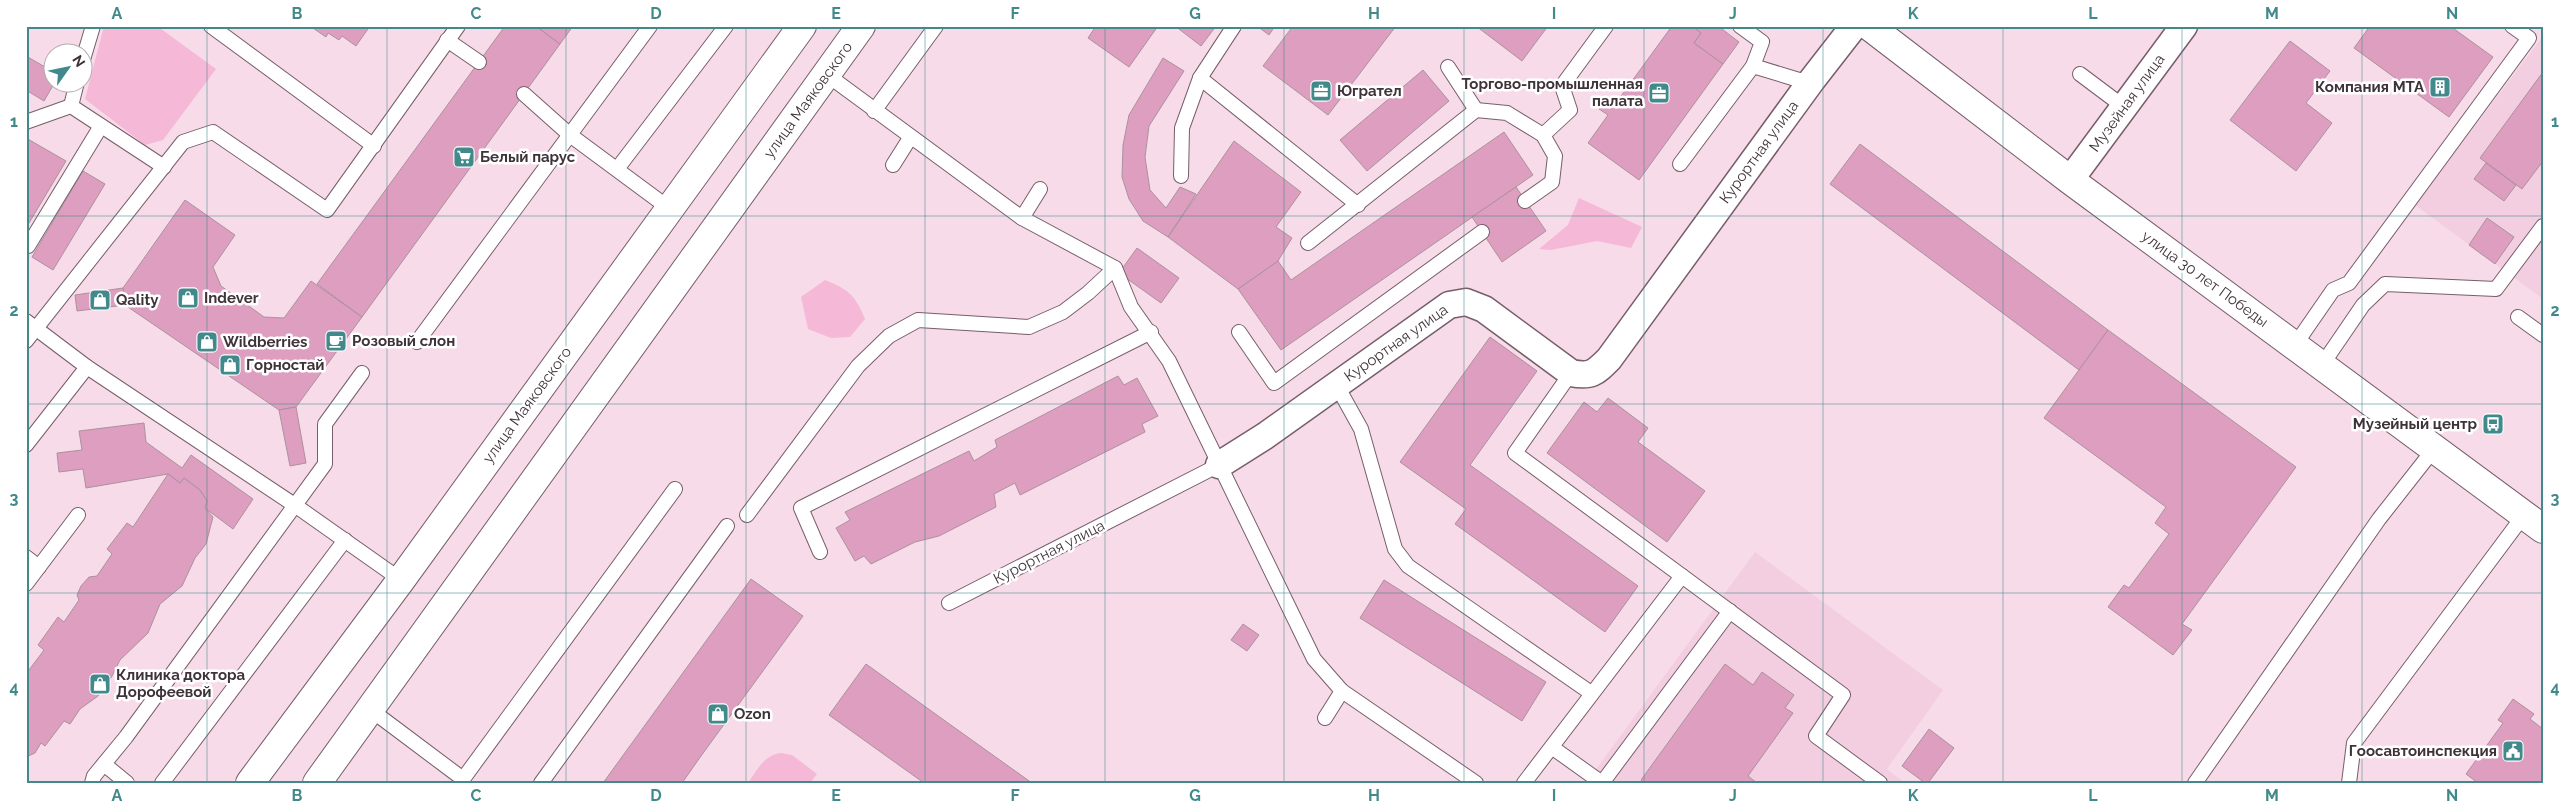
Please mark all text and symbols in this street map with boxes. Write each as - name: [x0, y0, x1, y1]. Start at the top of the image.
- text: A: [112, 4, 123, 23]
- text: B: [292, 4, 303, 23]
- text: C: [471, 4, 482, 23]
- text: D: [650, 4, 662, 23]
- text: E: [831, 4, 841, 23]
- text: F: [1010, 4, 1020, 23]
- text: G: [1189, 4, 1201, 23]
- text: H: [1368, 4, 1380, 23]
- text: I: [1552, 4, 1556, 23]
- text: J: [1729, 4, 1737, 23]
- text: K: [1908, 4, 1919, 23]
- text: L: [2088, 4, 2098, 23]
- text: M: [2265, 4, 2279, 23]
- text: N: [2446, 4, 2458, 23]
- street label: улица Маяковского: [760, 38, 856, 162]
- north arrow: [42, 42, 92, 92]
- street label: Музейная улица: [2085, 51, 2169, 155]
- text: N: [69, 52, 89, 70]
- place label: Торгово-промышленная палата: [1462, 75, 1643, 110]
- building icon: Компания MTA: [2428, 75, 2452, 99]
- place label: Компания MTA: [2315, 78, 2425, 96]
- office icon: Югрател: [1309, 79, 1333, 103]
- office icon: Торгово-промышленная палата: [1647, 81, 1671, 105]
- place label: Югрател: [1337, 82, 1402, 100]
- street label: Курортная улица: [1716, 97, 1802, 207]
- text: 1: [10, 112, 18, 131]
- text: 1: [2551, 112, 2559, 131]
- supermarket icon: Белый парус: [452, 145, 476, 169]
- place label: Белый парус: [480, 148, 576, 166]
- street label: улица 30 лет Победы: [2138, 227, 2272, 331]
- shop icon: Indever: [176, 286, 200, 310]
- shop icon: Qality: [88, 288, 112, 312]
- place label: Indever: [204, 289, 259, 307]
- place label: Qality: [116, 291, 159, 309]
- text: 2: [9, 301, 19, 320]
- street label: Курортная улица: [1341, 301, 1451, 385]
- text: 2: [2550, 301, 2560, 320]
- cafe icon: Розовый слон: [324, 329, 348, 353]
- shop icon: Wildberries: [195, 330, 219, 354]
- place label: Розовый слон: [352, 332, 455, 350]
- place label: Wildberries: [223, 333, 307, 351]
- street label: улица Маяковского: [479, 343, 575, 467]
- shop icon: Горностай: [218, 353, 242, 377]
- place label: Горностай: [246, 356, 324, 374]
- bus stop icon: Музейный центр: [2481, 412, 2505, 436]
- place label: Музейный центр: [2353, 415, 2477, 433]
- text: 3: [10, 489, 19, 508]
- text: 3: [2551, 489, 2560, 508]
- street label: Курортная улица: [990, 516, 1108, 588]
- place label: Клиника доктора Дорофеевой: [116, 666, 246, 701]
- shop icon: Клиника доктора Дорофеевой: [88, 672, 112, 696]
- text: 4: [9, 678, 19, 697]
- text: 4: [2550, 678, 2560, 697]
- shop icon: Ozon: [706, 702, 730, 726]
- place label: Ozon: [734, 705, 771, 723]
- public building icon: Гоосавтоинспекция: [2501, 739, 2525, 763]
- place label: Гоосавтоинспекция: [2349, 742, 2497, 760]
- text: A: [112, 786, 123, 805]
- text: B: [292, 786, 303, 805]
- text: C: [471, 786, 482, 805]
- text: D: [650, 786, 662, 805]
- text: E: [831, 786, 841, 805]
- text: F: [1010, 786, 1020, 805]
- text: G: [1189, 786, 1201, 805]
- text: H: [1368, 786, 1380, 805]
- text: I: [1552, 786, 1556, 805]
- text: J: [1729, 786, 1737, 805]
- text: K: [1908, 786, 1919, 805]
- text: L: [2088, 786, 2098, 805]
- text: M: [2265, 786, 2279, 805]
- text: N: [2446, 786, 2458, 805]

